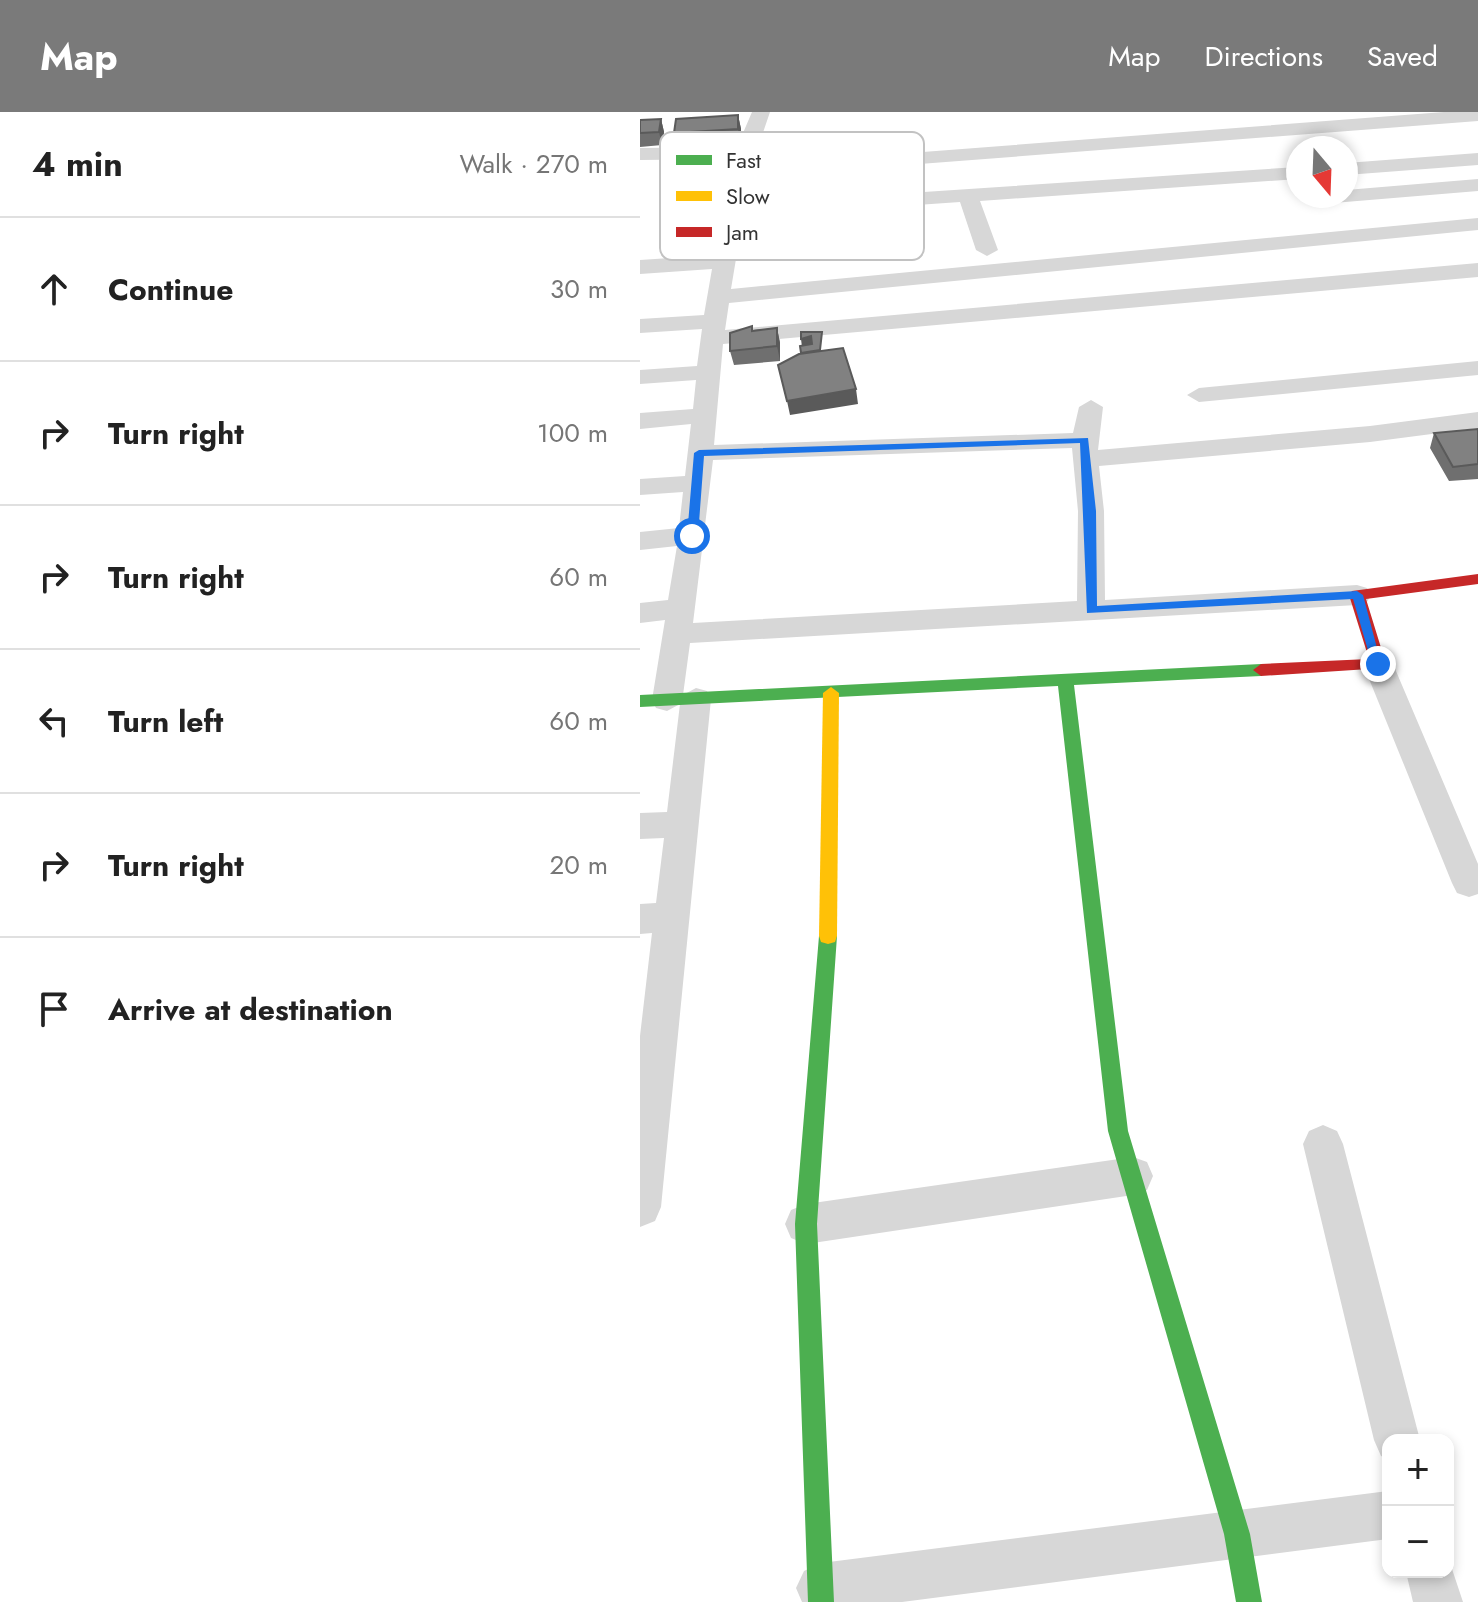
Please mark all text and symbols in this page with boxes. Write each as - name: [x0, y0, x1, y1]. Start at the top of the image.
- text: Map: [40, 29, 118, 84]
- text: Map: [1108, 36, 1160, 77]
- text: Directions: [1204, 36, 1323, 77]
- text: Saved: [1367, 36, 1438, 77]
- legend: [660, 132, 924, 260]
- north arrow: [1286, 136, 1358, 208]
- text: 4 min: [32, 140, 123, 189]
- text: Fast: [726, 144, 762, 176]
- text: Walk · 270 m: [459, 145, 608, 183]
- text: Slow: [726, 180, 770, 212]
- text: Jam: [723, 216, 759, 248]
- icon: ahead: [32, 267, 76, 311]
- text: Continue: [108, 268, 234, 311]
- text: 30 m: [550, 270, 608, 308]
- icon: right: [32, 411, 76, 455]
- text: Turn right: [108, 412, 244, 455]
- text: 100 m: [537, 414, 608, 452]
- route start: [674, 518, 710, 554]
- icon: right: [32, 555, 76, 599]
- text: Turn right: [108, 556, 244, 599]
- text: 60 m: [549, 558, 608, 596]
- route end: [1360, 646, 1396, 682]
- icon: left: [32, 699, 76, 743]
- text: Turn left: [108, 700, 223, 743]
- text: 60 m: [549, 702, 608, 740]
- icon: right: [32, 843, 76, 887]
- text: Turn right: [108, 844, 244, 887]
- text: 20 m: [550, 846, 608, 884]
- icon: arrive: [32, 987, 76, 1031]
- text: Arrive at destination: [108, 988, 393, 1031]
- map controls: [1382, 1434, 1454, 1578]
- button: +: [1382, 1434, 1454, 1506]
- button: −: [1382, 1506, 1454, 1578]

